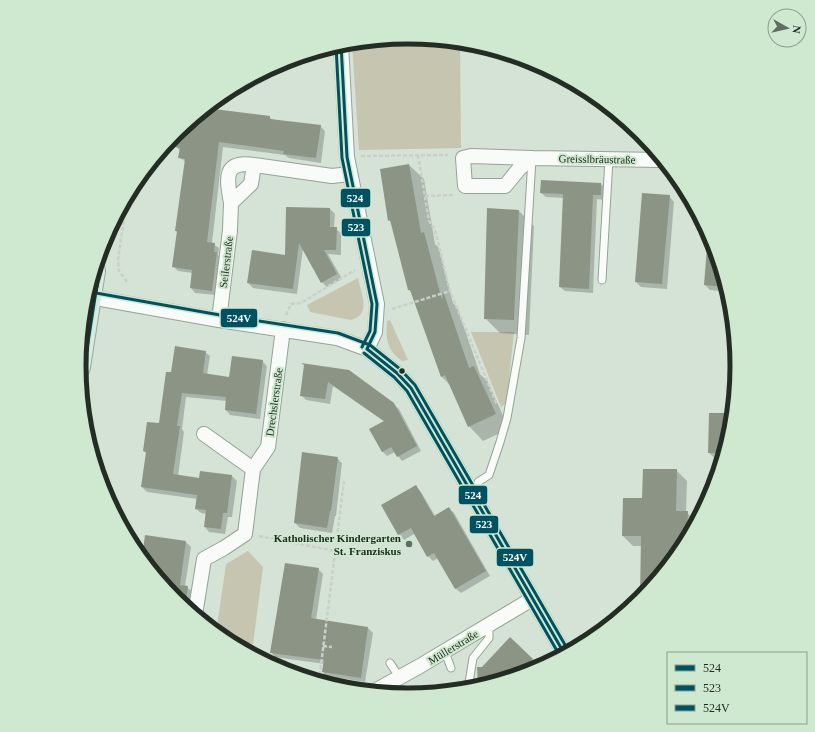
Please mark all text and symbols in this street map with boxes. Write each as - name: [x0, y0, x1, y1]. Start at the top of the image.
- north arrow: [767, 8, 807, 48]
- text: N: [790, 25, 803, 34]
- street label: Greisslbräustraße: [558, 152, 636, 166]
- line badge: 524: [340, 188, 371, 208]
- text: 524: [347, 192, 364, 204]
- line badge: 523: [341, 218, 371, 237]
- text: 523: [348, 221, 365, 233]
- street label: Seilerstraße: [217, 235, 235, 289]
- line badge: 524V: [220, 308, 258, 328]
- text: 524V: [227, 312, 251, 324]
- unlabelled marker: [397, 366, 407, 376]
- street label: Drechslerstraße: [263, 367, 285, 437]
- line badge: 524: [458, 485, 488, 505]
- text: 524: [465, 489, 482, 501]
- line badge: 523: [469, 515, 499, 534]
- text: 523: [476, 518, 493, 530]
- place label: Katholischer Kindergarten St. Franziskus: [274, 532, 402, 557]
- marker: Katholischer Kindergarten St. Franziskus: [404, 539, 414, 549]
- line badge: 524V: [496, 548, 534, 567]
- text: 524V: [503, 551, 527, 563]
- street label: Müllerstraße: [426, 627, 480, 667]
- legend: [667, 652, 807, 724]
- text: 524: [703, 661, 721, 675]
- text: 523: [703, 681, 721, 695]
- text: 524V: [703, 701, 730, 715]

